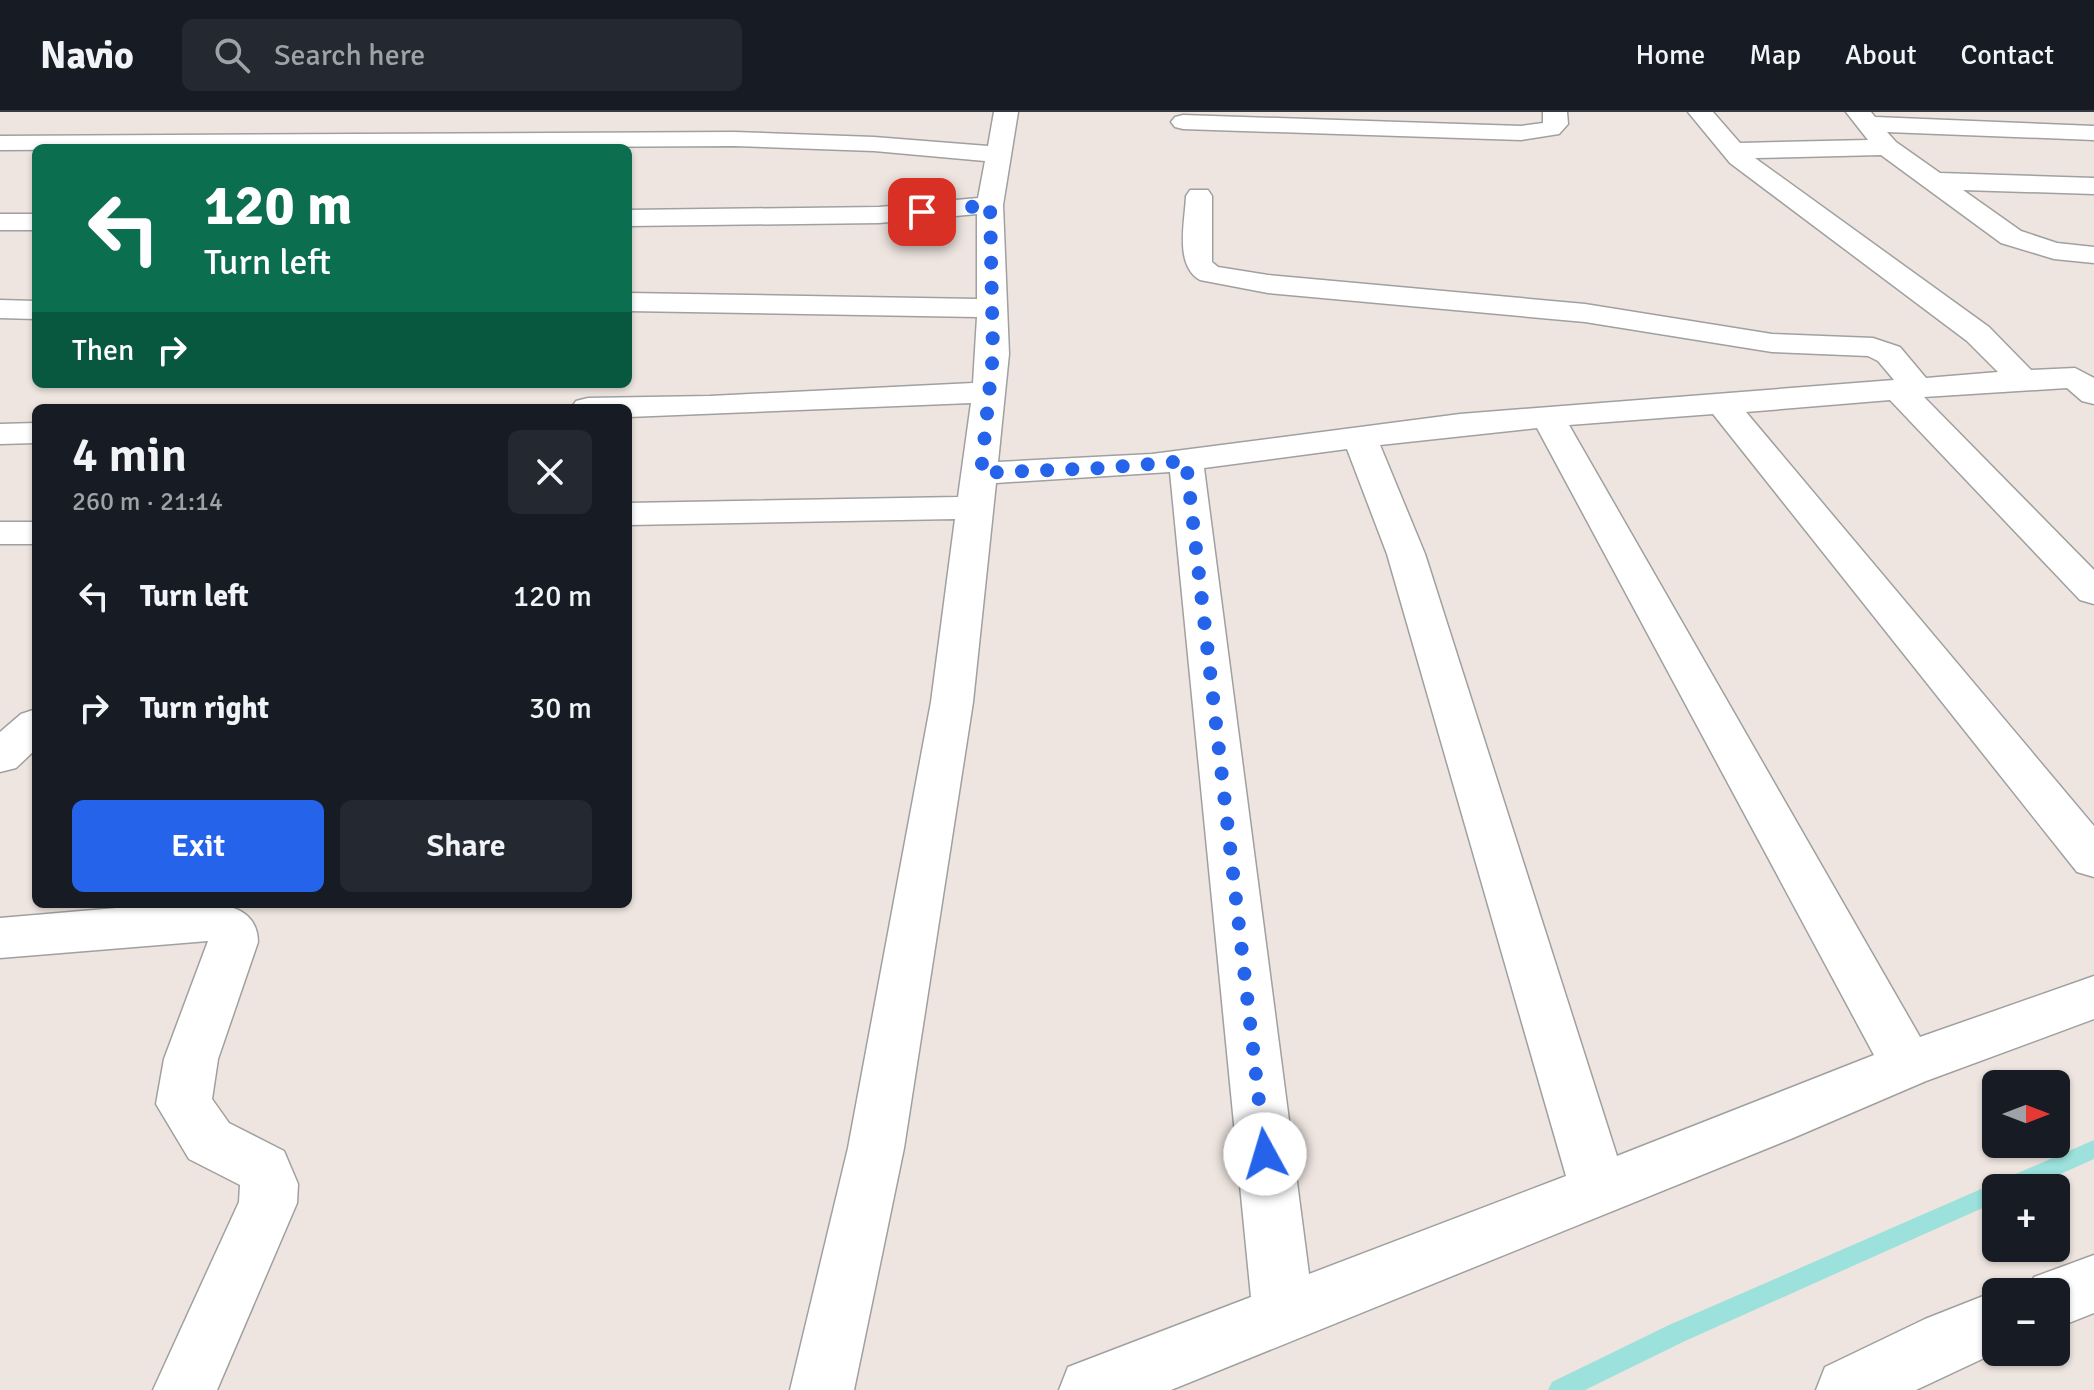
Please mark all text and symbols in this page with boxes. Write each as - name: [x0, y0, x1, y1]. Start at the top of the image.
- search box: [182, 19, 742, 91]
- text: Navio: [40, 32, 134, 79]
- icon: search: [210, 33, 254, 77]
- text: Search here: [274, 37, 425, 74]
- text: Home: [1636, 38, 1705, 72]
- text: Map: [1749, 38, 1801, 72]
- text: About: [1845, 38, 1917, 72]
- text: Contact: [1961, 38, 2054, 72]
- text: 120 m: [204, 171, 352, 240]
- icon: left: [72, 176, 176, 280]
- pin: [888, 178, 956, 246]
- icon: arrive: [900, 190, 944, 234]
- text: Turn left: [204, 240, 331, 285]
- icon: right: [150, 328, 194, 372]
- text: Then: [72, 332, 134, 369]
- text: 4 min: [72, 426, 187, 485]
- button: close: [508, 430, 592, 514]
- text: 260 m · 21:14: [72, 486, 223, 518]
- icon: left: [72, 574, 116, 618]
- text: Turn left: [140, 578, 249, 615]
- text: 120 m: [513, 578, 592, 615]
- icon: right: [72, 686, 116, 730]
- text: Turn right: [140, 690, 269, 727]
- text: 30 m: [529, 690, 592, 727]
- button: Exit: [72, 800, 324, 892]
- button: Share: [340, 800, 592, 892]
- north arrow: [1982, 1070, 2070, 1158]
- map controls: [1982, 1070, 2070, 1366]
- position arrow: [1223, 1112, 1307, 1196]
- button: +: [1982, 1174, 2070, 1262]
- button: −: [1982, 1278, 2070, 1366]

